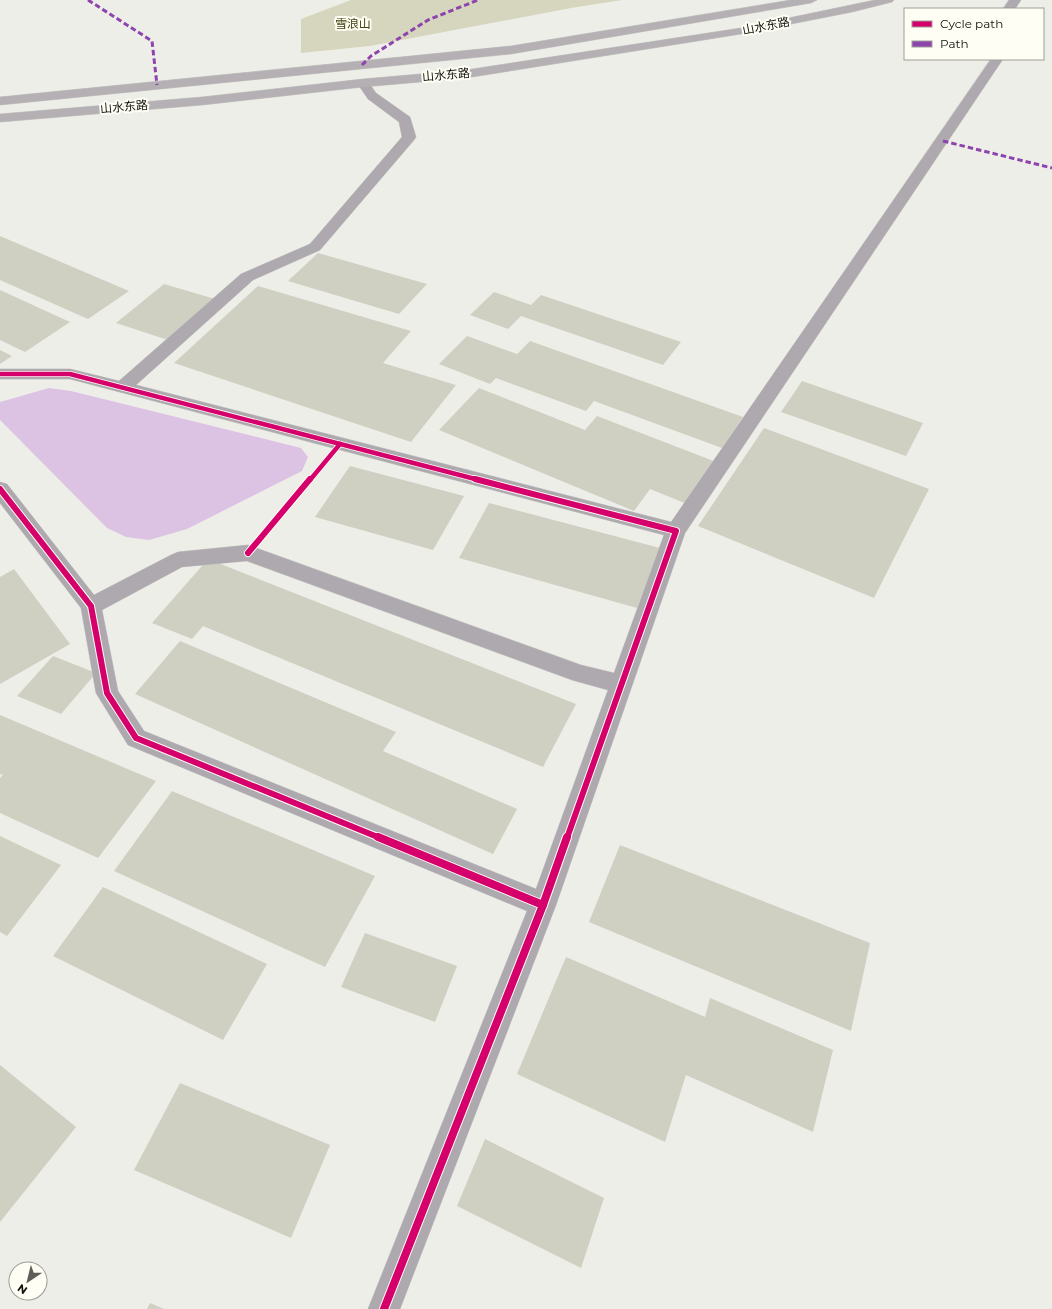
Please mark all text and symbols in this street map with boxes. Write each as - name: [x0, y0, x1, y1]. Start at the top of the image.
- legend: [904, 8, 1044, 60]
- street label: 山水东路: [741, 14, 791, 37]
- park label: 雪浪山: [335, 16, 371, 31]
- text: Cycle path: [940, 16, 1003, 31]
- text: Path: [940, 36, 969, 51]
- street label: 山水东路: [421, 65, 471, 84]
- street label: 山水东路: [99, 97, 149, 116]
- north arrow: [8, 1261, 48, 1301]
- text: N: [15, 1281, 30, 1297]

